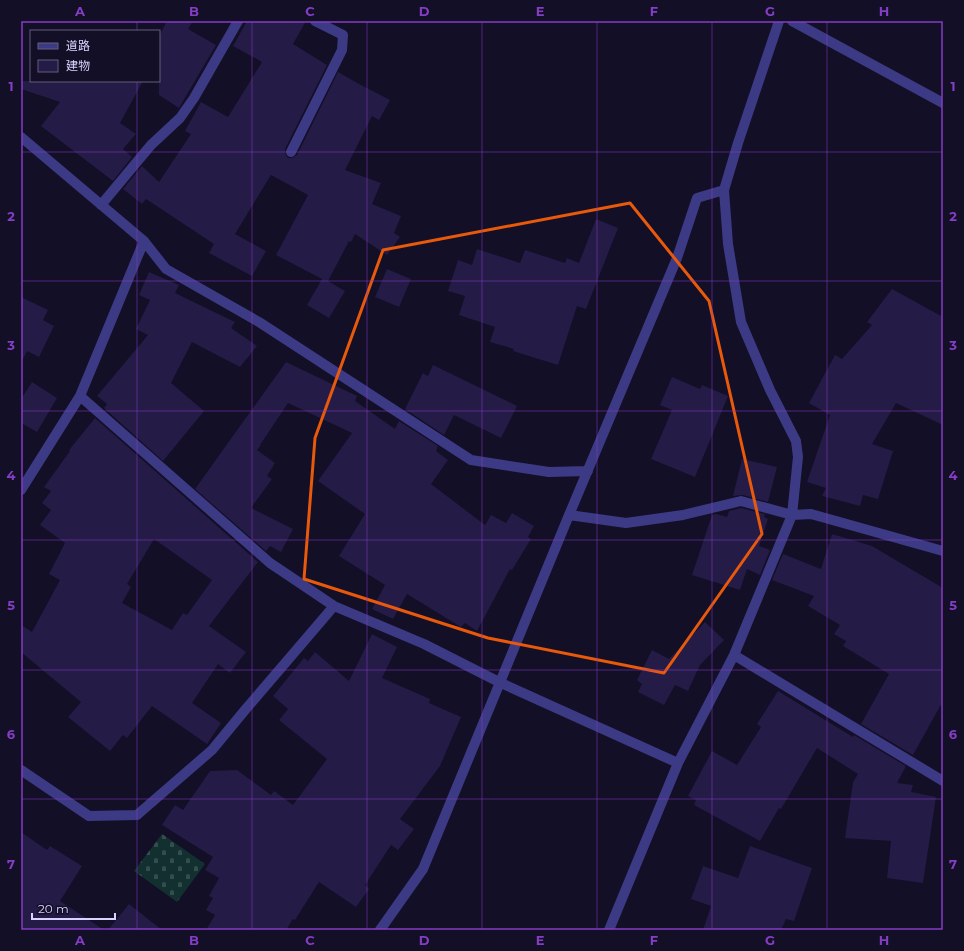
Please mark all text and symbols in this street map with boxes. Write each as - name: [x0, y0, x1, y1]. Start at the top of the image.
- text: A: [74, 3, 86, 19]
- text: B: [189, 3, 199, 19]
- text: C: [305, 3, 315, 19]
- text: D: [419, 3, 430, 19]
- text: E: [536, 3, 545, 19]
- text: F: [650, 3, 658, 19]
- text: G: [765, 3, 775, 19]
- text: H: [879, 3, 889, 19]
- legend: [30, 30, 160, 82]
- text: 道路: [66, 38, 90, 53]
- text: 建物: [66, 58, 90, 73]
- text: 1: [8, 78, 14, 94]
- text: 1: [950, 78, 956, 94]
- text: 2: [7, 208, 15, 224]
- text: 2: [949, 208, 957, 224]
- text: 3: [6, 337, 15, 353]
- text: 3: [948, 337, 957, 353]
- text: 4: [7, 467, 16, 483]
- text: 4: [949, 467, 958, 483]
- text: 5: [7, 597, 15, 613]
- text: 5: [949, 597, 957, 613]
- text: 6: [7, 726, 16, 742]
- text: 6: [949, 726, 958, 742]
- text: 7: [7, 856, 15, 872]
- text: 7: [949, 856, 957, 872]
- scale bar: [32, 895, 115, 921]
- text: 20 m: [38, 901, 69, 916]
- text: A: [74, 932, 86, 948]
- text: B: [189, 932, 199, 948]
- text: C: [305, 932, 315, 948]
- text: D: [419, 932, 430, 948]
- text: E: [536, 932, 545, 948]
- text: F: [650, 932, 658, 948]
- text: G: [765, 932, 775, 948]
- text: H: [879, 932, 889, 948]

